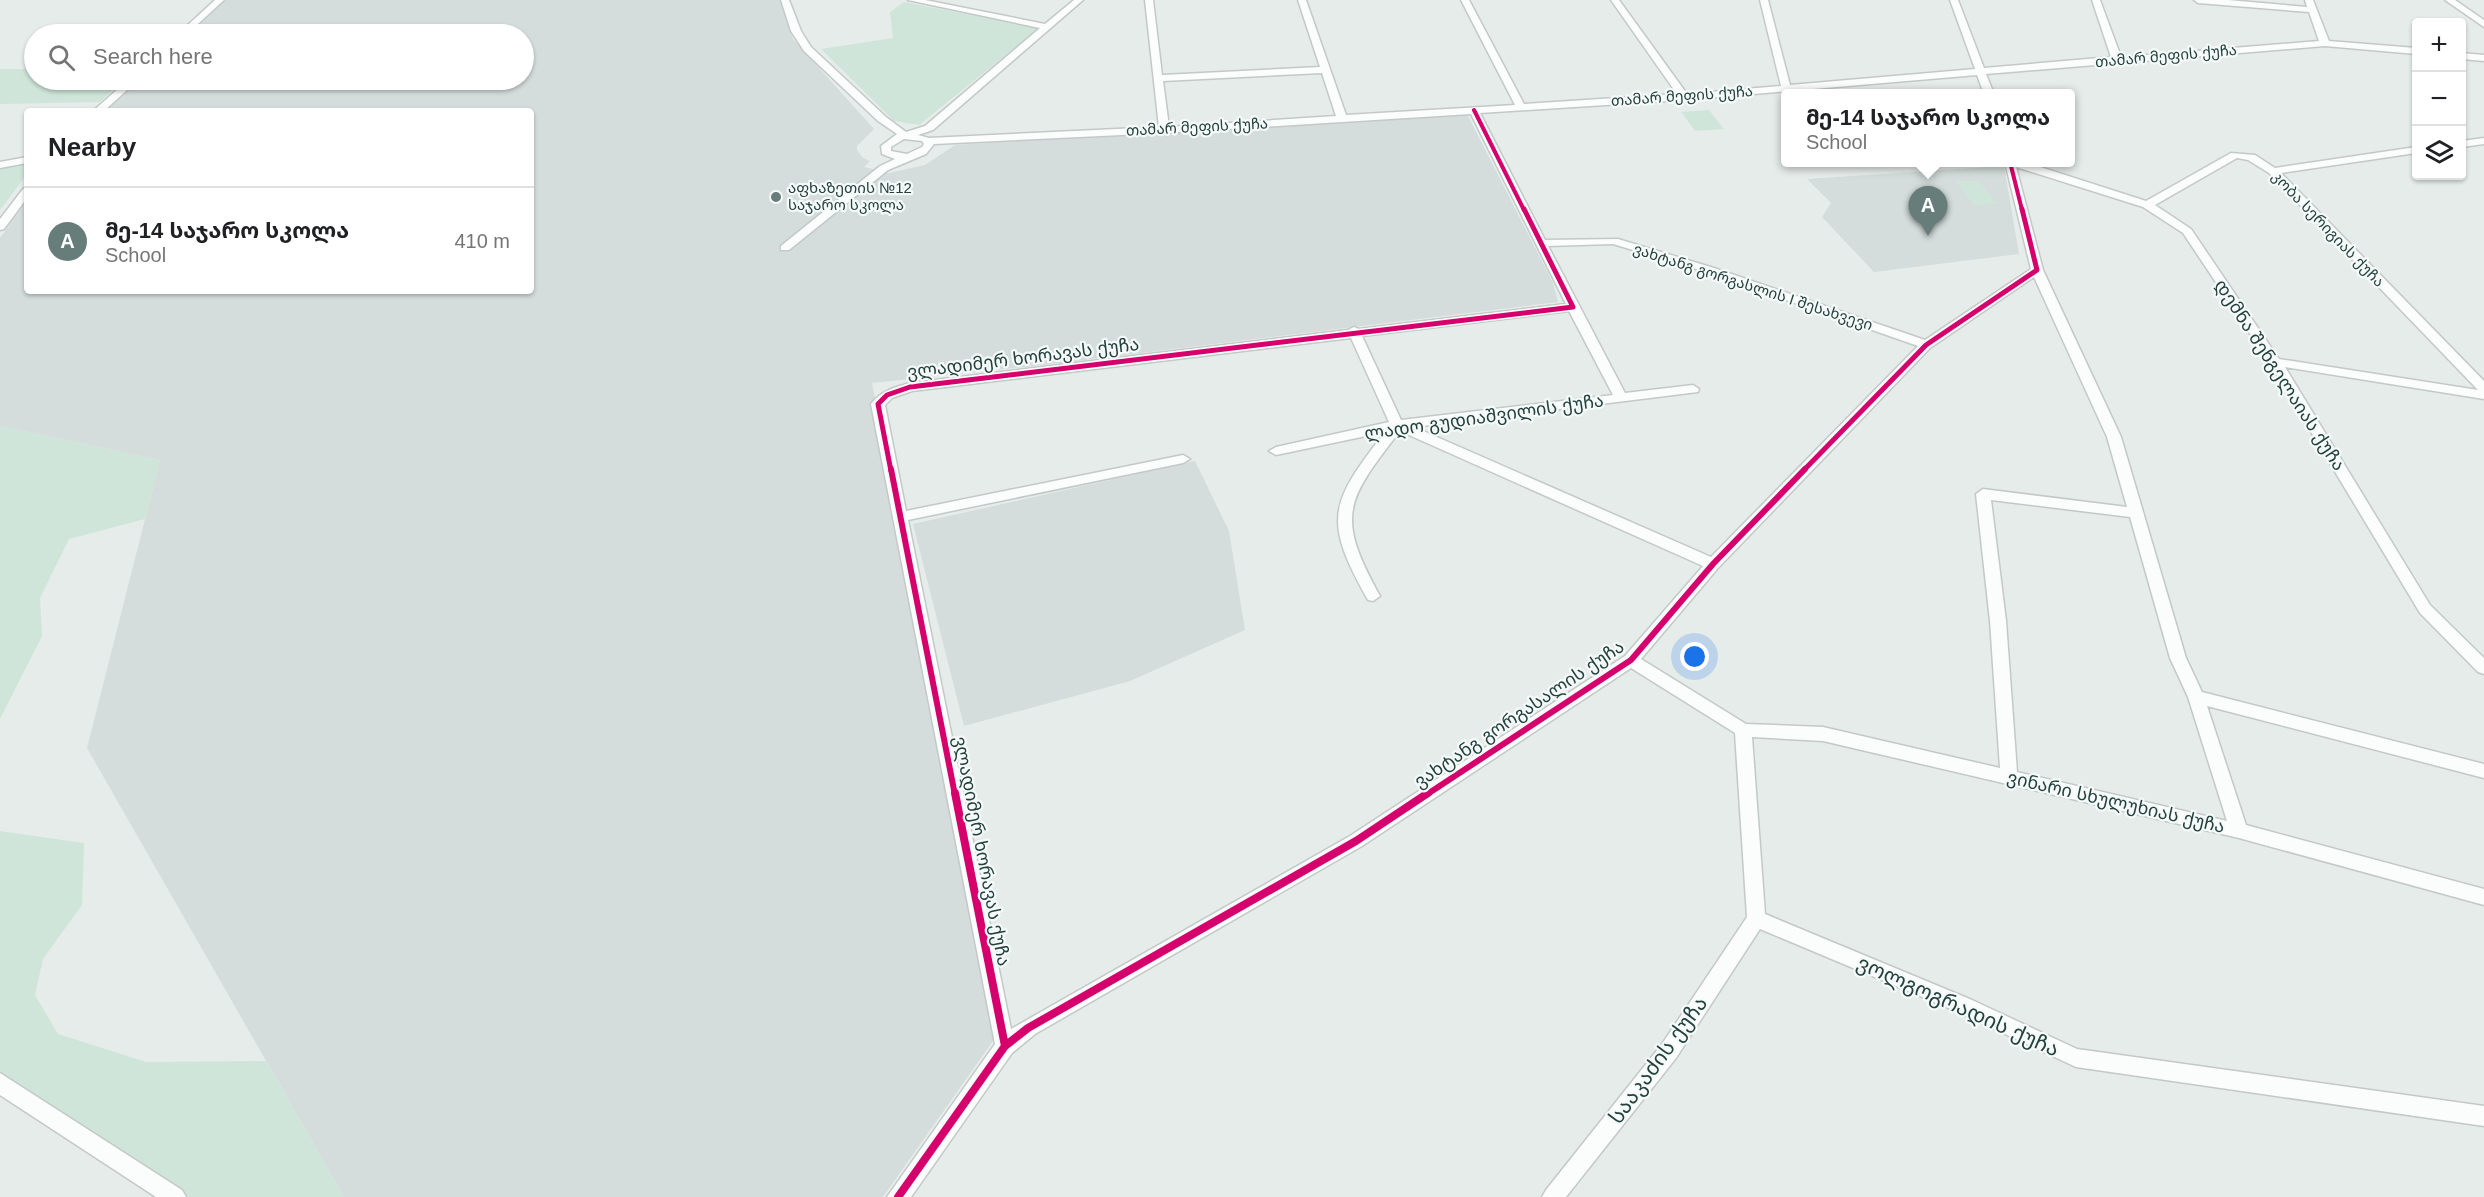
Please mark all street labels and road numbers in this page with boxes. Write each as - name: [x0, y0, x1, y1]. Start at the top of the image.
- street label: თამარ მეფის ქუჩა: [2094, 41, 2238, 71]
- street label: თამარ მეფის ქუჩა: [1610, 82, 1754, 110]
- street label: თამარ მეფის ქუჩა: [1125, 114, 1269, 140]
- street label: კობა სერიგიას ქუჩა: [2268, 167, 2388, 291]
- street label: ვახტანგ გორგასლის I შესახვევი: [1631, 240, 1875, 334]
- street label: დემნა შენგელაიას ქუჩა: [2210, 276, 2349, 475]
- street label: ვლადიმერ ხორავას ქუჩა: [906, 334, 1140, 383]
- street label: ლადო გუდიაშვილის ქუჩა: [1363, 390, 1605, 445]
- street label: ვახტანგ გორგასალის ქუჩა: [1410, 636, 1628, 793]
- street label: ვლადიმერ ხორავას ქუჩა: [949, 734, 1014, 968]
- street label: ვინარი სხულუხიას ქუჩა: [2005, 767, 2227, 838]
- street label: ვოლგოგრადის ქუჩა: [1853, 951, 2063, 1062]
- street label: სააკაძის ქუჩა: [1604, 992, 1712, 1128]

